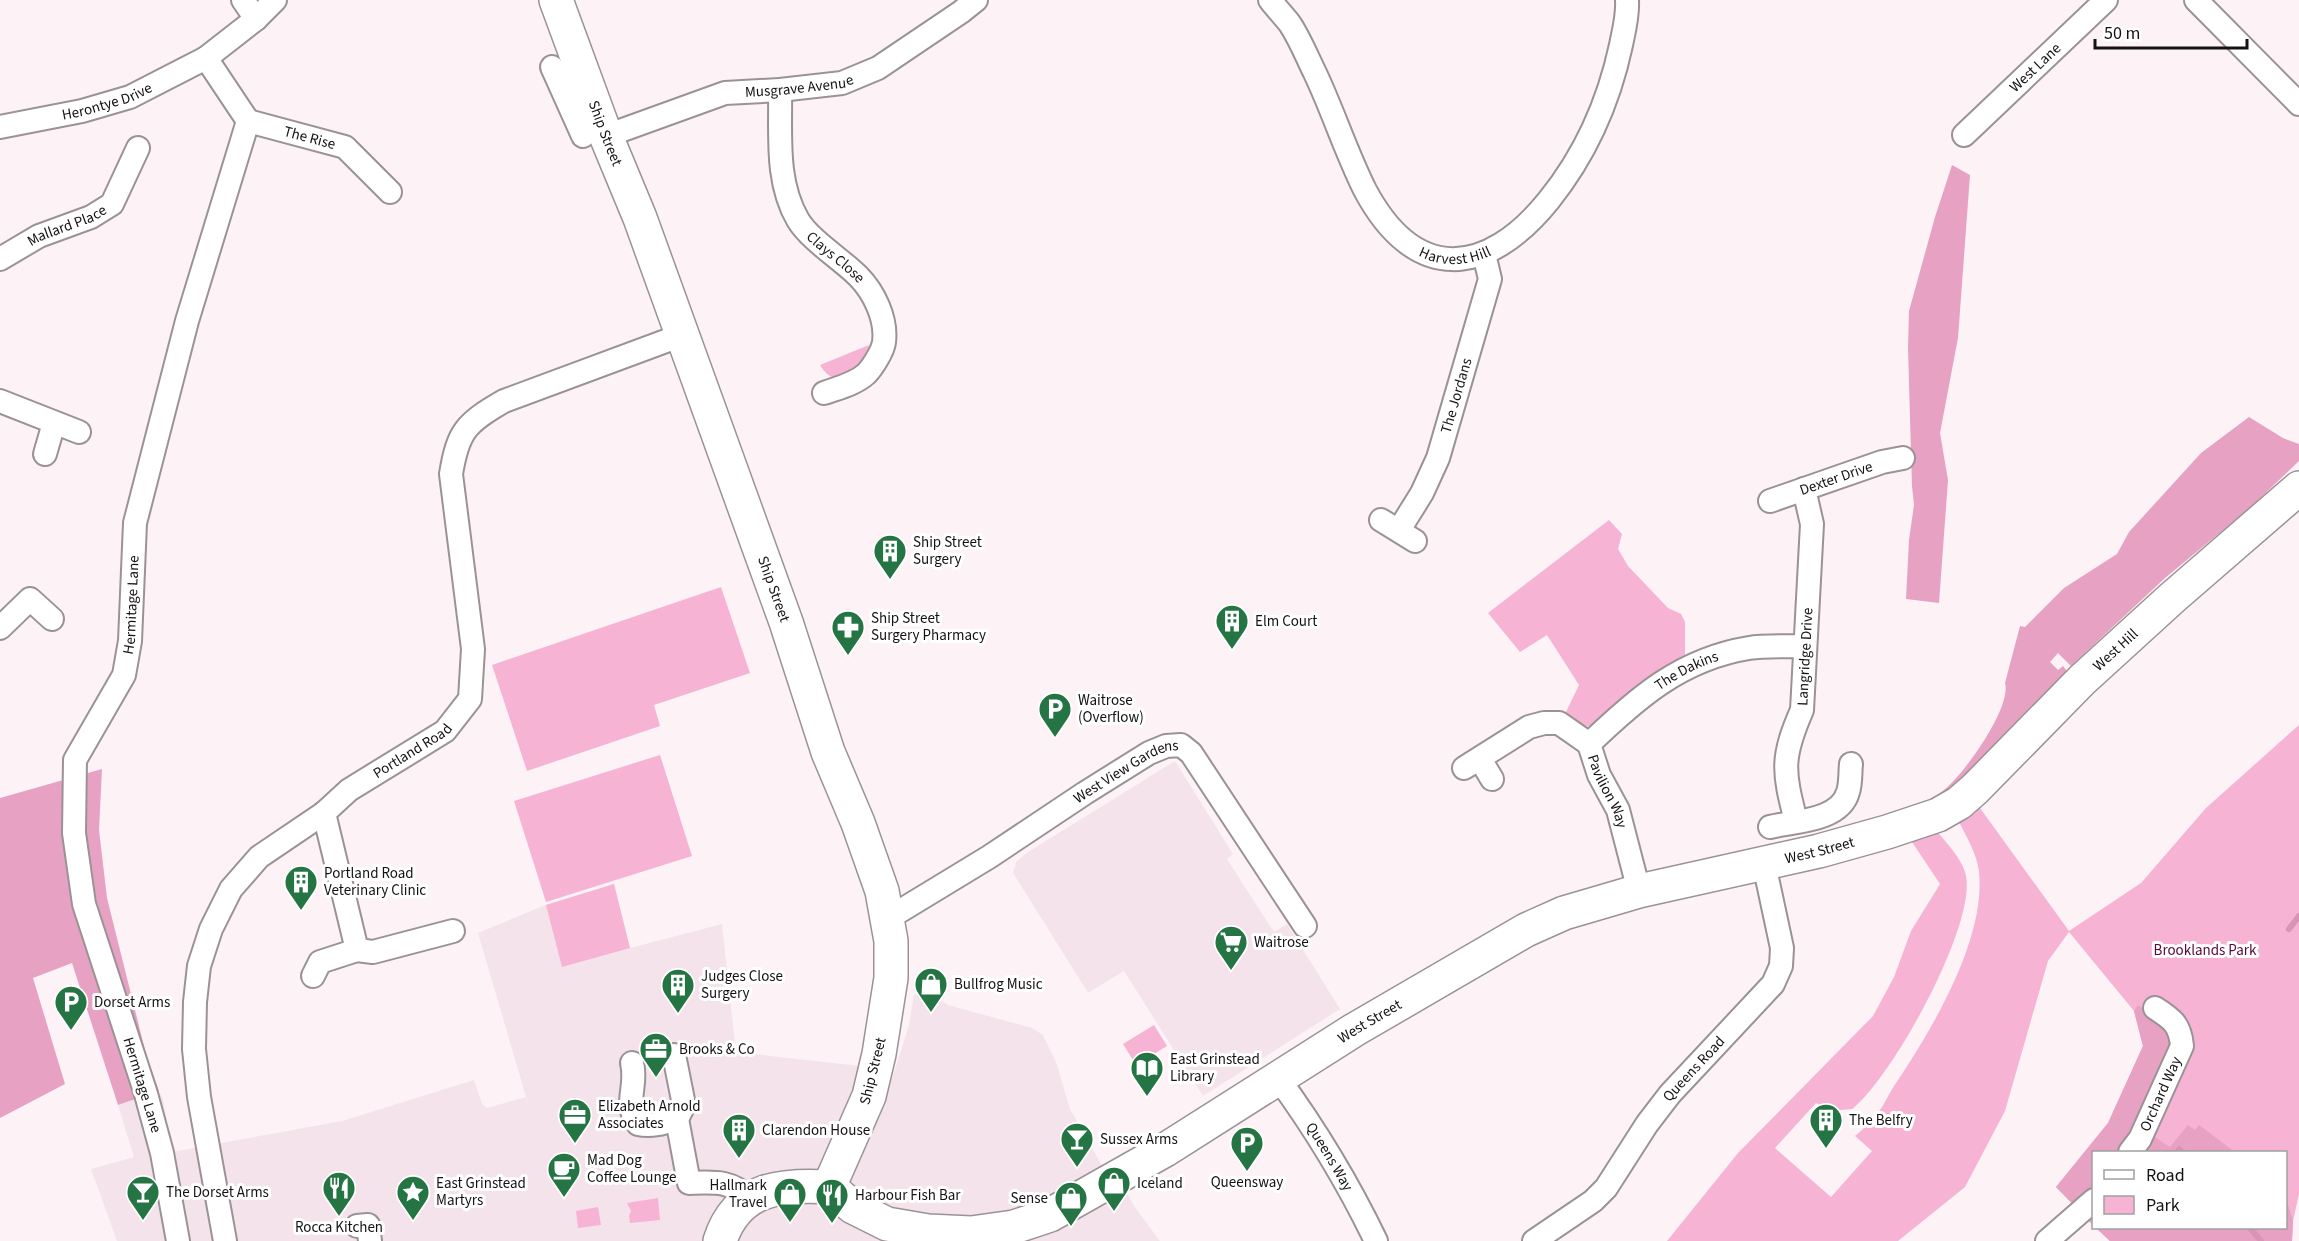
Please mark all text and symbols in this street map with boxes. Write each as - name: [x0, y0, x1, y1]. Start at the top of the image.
- scale bar: [2095, 12, 2246, 50]
- text: 50 m: [2104, 21, 2140, 46]
- street label: West Lane: [2005, 38, 2065, 97]
- street label: Musgrave Avenue: [744, 69, 857, 102]
- street label: Herontye Drive: [60, 77, 156, 125]
- street label: Ship Street: [583, 97, 628, 169]
- street label: The Rise: [282, 121, 338, 155]
- street label: Mallard Place: [23, 199, 110, 251]
- street label: Clays Close: [802, 226, 870, 288]
- street label: Harvest Hill: [1416, 241, 1494, 270]
- street label: The Jordans: [1435, 355, 1477, 436]
- street label: Dexter Drive: [1797, 456, 1875, 500]
- place label: Ship Street Surgery: [913, 532, 982, 570]
- building icon: Ship Street Surgery: [872, 533, 908, 580]
- street label: Ship Street: [752, 553, 796, 625]
- street label: Hermitage Lane: [117, 555, 144, 656]
- building icon: Elm Court: [1214, 603, 1250, 650]
- street label: Langridge Drive: [1792, 607, 1818, 706]
- place label: Ship Street Surgery Pharmacy: [871, 608, 986, 646]
- pharmacy icon: Ship Street Surgery Pharmacy: [830, 609, 866, 656]
- place label: Elm Court: [1255, 611, 1317, 632]
- street label: West Hill: [2088, 623, 2143, 676]
- street label: The Dakins: [1650, 646, 1721, 695]
- place label: Waitrose (Overflow): [1078, 690, 1144, 728]
- parking icon: Waitrose (Overflow): [1037, 691, 1073, 738]
- street label: Portland Road: [369, 719, 457, 783]
- street label: West View Gardens: [1069, 735, 1179, 808]
- street label: Pavilion Way: [1583, 752, 1633, 830]
- street label: West Street: [1783, 831, 1857, 869]
- place label: Portland Road Veterinary Clinic: [324, 863, 426, 901]
- building icon: Portland Road Veterinary Clinic: [283, 864, 319, 911]
- supermarket icon: Waitrose: [1213, 924, 1249, 971]
- place label: Waitrose: [1254, 932, 1309, 953]
- park label: Brooklands Park: [2154, 940, 2257, 961]
- place label: Judges Close Surgery: [701, 966, 783, 1004]
- shop icon: Bullfrog Music: [913, 966, 949, 1013]
- building icon: Judges Close Surgery: [660, 967, 696, 1014]
- place label: Bullfrog Music: [954, 974, 1043, 995]
- parking icon: Dorset Arms: [53, 984, 89, 1031]
- place label: Dorset Arms: [94, 992, 170, 1013]
- street label: West Street: [1333, 994, 1405, 1048]
- office icon: Brooks & Co: [638, 1031, 674, 1078]
- street label: Queens Road: [1657, 1031, 1730, 1106]
- street label: Hermitage Lane: [117, 1035, 167, 1135]
- street label: Ship Street: [854, 1035, 892, 1107]
- place label: Brooks & Co: [679, 1039, 755, 1060]
- place label: East Grinstead Library: [1170, 1049, 1260, 1087]
- library icon: East Grinstead Library: [1129, 1050, 1165, 1097]
- street label: Orchard Way: [2134, 1053, 2186, 1135]
- place label: Elizabeth Arnold Associates: [598, 1096, 701, 1134]
- office icon: Elizabeth Arnold Associates: [557, 1097, 593, 1144]
- building icon: The Belfry: [1808, 1102, 1844, 1149]
- place label: The Belfry: [1849, 1110, 1913, 1131]
- building icon: Clarendon House: [721, 1112, 757, 1159]
- street label: Queens Way: [1301, 1118, 1358, 1194]
- place label: Clarendon House: [762, 1120, 870, 1141]
- bar icon: Sussex Arms: [1059, 1121, 1095, 1168]
- parking icon: Queensway: [1229, 1125, 1265, 1172]
- place label: Sussex Arms: [1100, 1129, 1178, 1150]
- place label: Mad Dog Coffee Lounge: [587, 1150, 676, 1188]
- cafe icon: Mad Dog Coffee Lounge: [546, 1151, 582, 1198]
- legend: [2092, 1151, 2287, 1229]
- text: Road: [2146, 1163, 2185, 1188]
- shop icon: Iceland: [1096, 1165, 1132, 1212]
- restaurant icon: Rocca Kitchen: [321, 1170, 357, 1217]
- place label: Queensway: [1211, 1172, 1283, 1193]
- place label: East Grinstead Martyrs: [436, 1173, 526, 1211]
- place label: Iceland: [1137, 1173, 1183, 1194]
- bar icon: The Dorset Arms: [125, 1174, 161, 1221]
- place icon: East Grinstead Martyrs: [395, 1174, 431, 1221]
- place label: Hallmark Travel: [709, 1175, 768, 1213]
- shop icon: Hallmark Travel: [772, 1176, 808, 1223]
- restaurant icon: Harbour Fish Bar: [814, 1177, 850, 1224]
- shop icon: Sense: [1053, 1180, 1089, 1227]
- place label: The Dorset Arms: [166, 1182, 269, 1203]
- place label: Harbour Fish Bar: [855, 1185, 961, 1206]
- place label: Sense: [1011, 1188, 1048, 1209]
- text: Park: [2146, 1193, 2180, 1218]
- place label: Rocca Kitchen: [295, 1217, 383, 1238]

